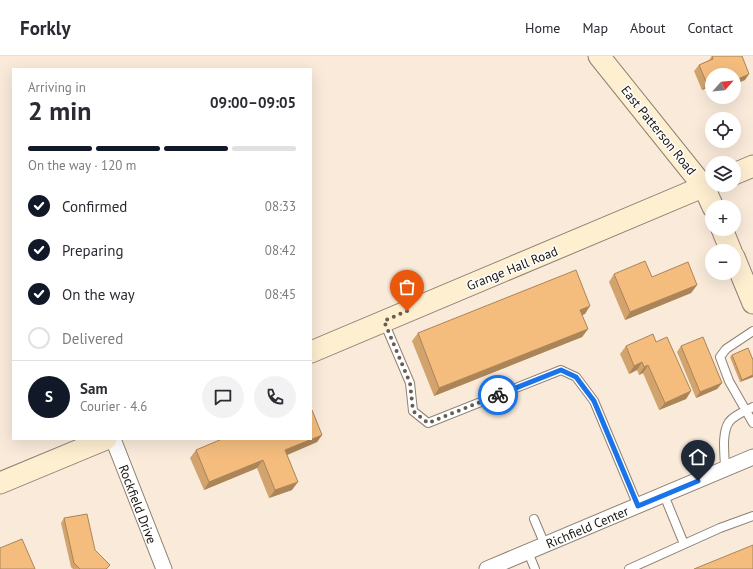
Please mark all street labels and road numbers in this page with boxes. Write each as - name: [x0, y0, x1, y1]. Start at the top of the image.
- street label: East Patterson Road: [617, 82, 700, 179]
- street label: Grange Hall Road: [464, 242, 560, 294]
- street label: Rockfield Drive: [115, 462, 160, 546]
- street label: Richfield Center: [543, 502, 632, 552]

